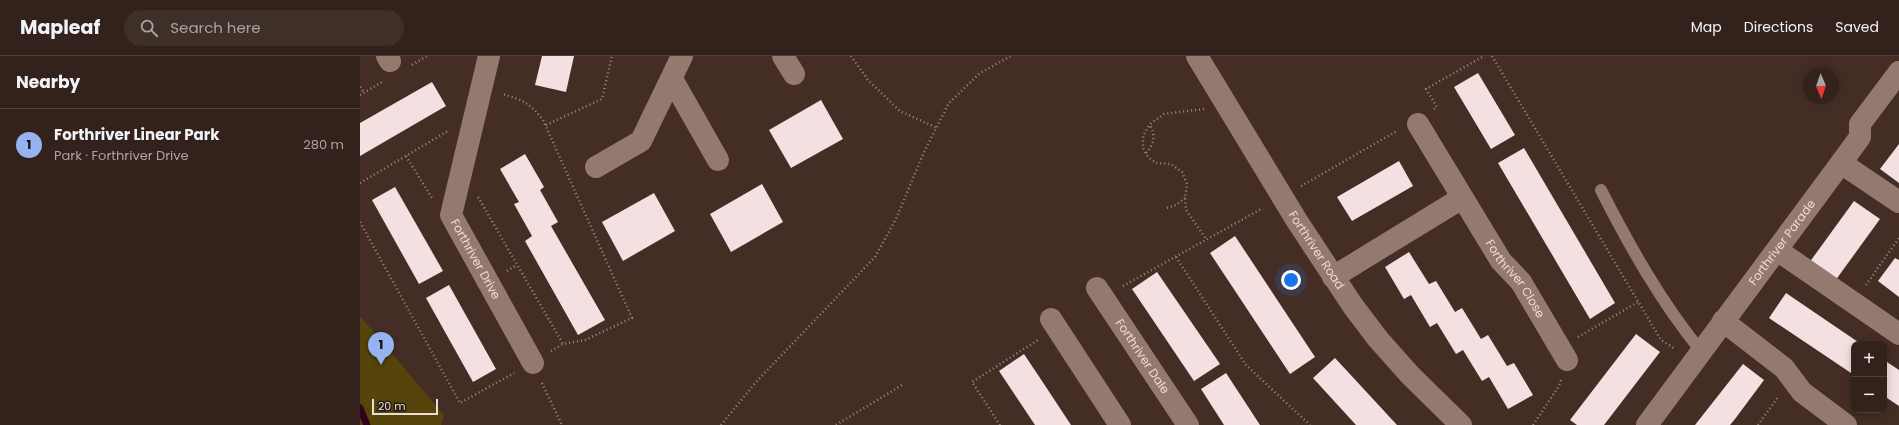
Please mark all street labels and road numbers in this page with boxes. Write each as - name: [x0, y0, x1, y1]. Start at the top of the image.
- street label: Forthriver Parade: [1744, 196, 1819, 289]
- street label: Forthriver Road: [1285, 207, 1349, 293]
- street label: Forthriver Drive: [447, 216, 505, 302]
- street label: Forthriver Close: [1482, 236, 1549, 321]
- street label: Forthriver Dale: [1112, 315, 1174, 397]

